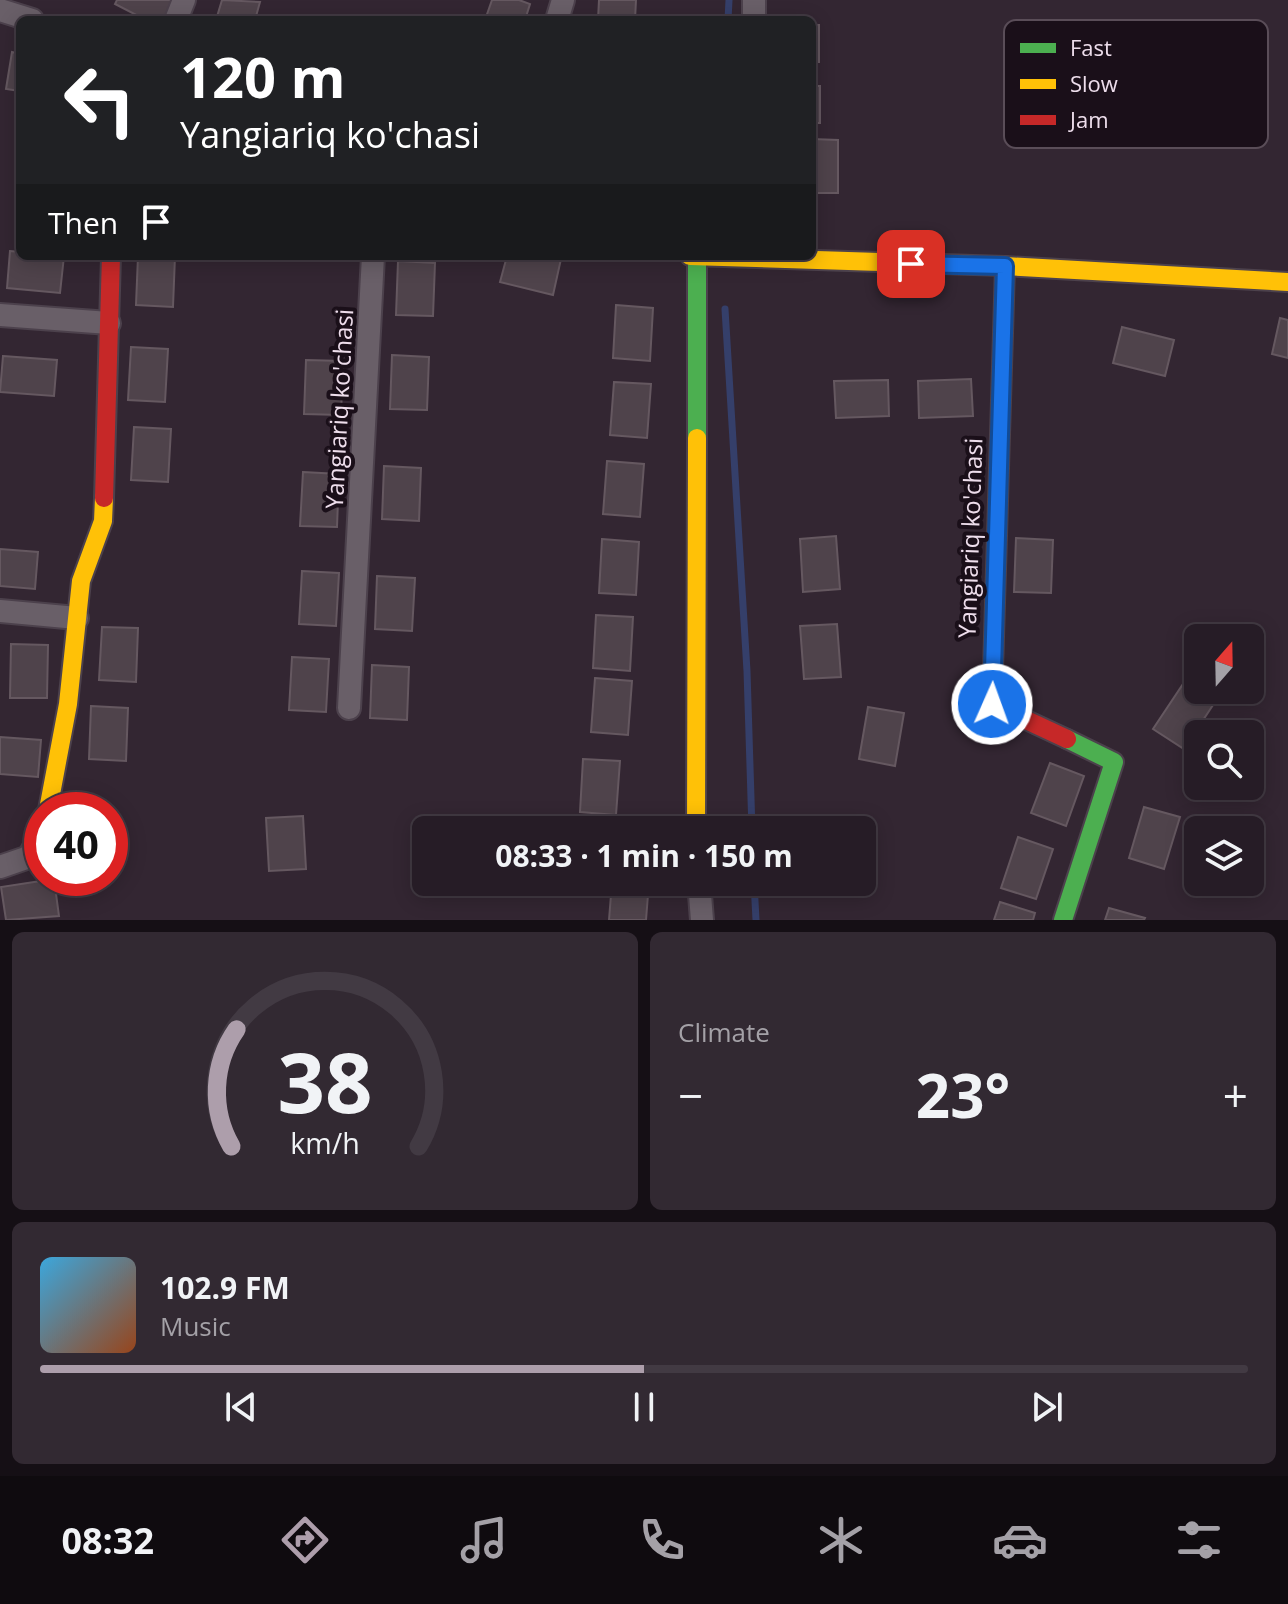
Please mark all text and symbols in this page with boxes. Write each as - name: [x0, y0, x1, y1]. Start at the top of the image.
- legend: [1004, 20, 1268, 148]
- text: Fast: [1070, 32, 1112, 62]
- text: 120 m: [180, 38, 346, 114]
- icon: left: [48, 48, 152, 152]
- text: Slow: [1070, 68, 1118, 98]
- text: Jam: [1068, 104, 1109, 134]
- text: Yangiariq ko'chasi: [180, 110, 480, 159]
- icon: arrive: [134, 200, 178, 244]
- text: Then: [48, 202, 118, 243]
- pin: [877, 230, 945, 298]
- icon: arrive: [889, 242, 933, 286]
- street label: Yangiariq ko'chasi: [317, 308, 360, 510]
- street label: Yangiariq ko'chasi: [950, 437, 989, 638]
- north arrow: [1184, 624, 1264, 704]
- map controls: [1184, 624, 1264, 896]
- position arrow: [950, 662, 1034, 746]
- button: search: [1184, 720, 1264, 800]
- speed limit sign: 40: [24, 792, 128, 896]
- button: layers: [1184, 816, 1264, 896]
- text: 08:33 · 1 min · 150 m: [495, 835, 793, 876]
- text: Climate: [678, 1014, 770, 1050]
- text: 38: [277, 1024, 373, 1137]
- text: 23°: [916, 1054, 1010, 1136]
- text: −: [678, 1065, 703, 1125]
- text: +: [1223, 1065, 1248, 1125]
- text: km/h: [290, 1123, 360, 1162]
- text: 102.9 FM: [160, 1267, 290, 1308]
- text: Music: [160, 1308, 231, 1344]
- icon: previous: [219, 1385, 263, 1429]
- icon: pause: [622, 1385, 666, 1429]
- icon: next: [1025, 1385, 1069, 1429]
- icon: directions: [277, 1512, 333, 1568]
- icon: music: [456, 1512, 512, 1568]
- icon: phone: [634, 1512, 690, 1568]
- icon: climate: [813, 1512, 869, 1568]
- icon: car: [992, 1512, 1048, 1568]
- icon: filters: [1171, 1512, 1227, 1568]
- text: 08:32: [61, 1516, 154, 1565]

